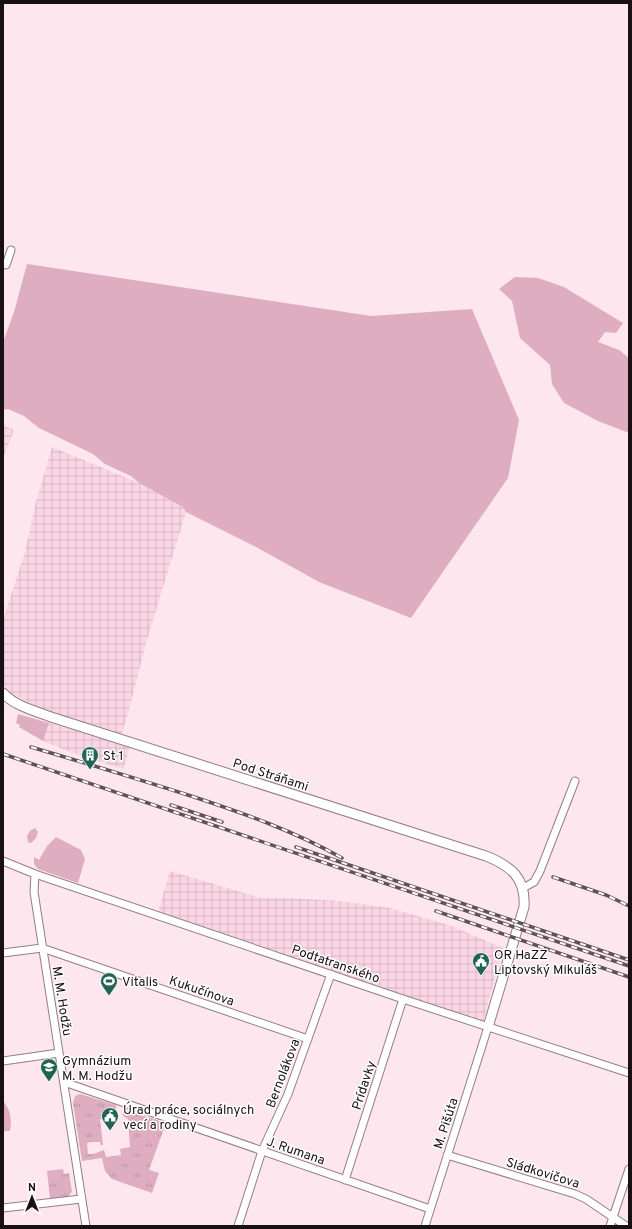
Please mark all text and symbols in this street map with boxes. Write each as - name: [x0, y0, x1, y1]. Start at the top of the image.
- building icon: St 1: [80, 745, 100, 770]
- place label: St 1: [103, 749, 123, 765]
- street label: Pod Stráňami: [231, 756, 310, 796]
- street label: Podtatranského: [289, 942, 382, 987]
- place label: OR HaZZ Liptovský Mikuláš: [494, 948, 597, 979]
- public building icon: OR HaZZ Liptovský Mikuláš: [471, 951, 491, 976]
- street label: M. M. Hodžu: [48, 965, 74, 1037]
- sports icon: Vitalis: [99, 971, 119, 996]
- street label: Kukučínova: [167, 973, 236, 1010]
- place label: Vitalis: [122, 975, 158, 991]
- street label: Bernolákova: [263, 1037, 304, 1111]
- place label: Gymnázium M. M. Hodžu: [62, 1054, 133, 1085]
- school or university icon: Gymnázium M. M. Hodžu: [39, 1057, 59, 1082]
- street label: Prídavky: [349, 1059, 380, 1112]
- street label: M. Pišúta: [431, 1096, 463, 1151]
- place label: Úrad práce, sociálnych vecí a rodiny: [123, 1101, 254, 1134]
- public building icon: Úrad práce, sociálnych vecí a rodiny: [100, 1106, 120, 1131]
- street label: J. Rumana: [264, 1134, 327, 1169]
- street label: Sládkovičova: [504, 1155, 581, 1193]
- north arrow: [12, 1177, 52, 1217]
- text: N: [28, 1181, 36, 1195]

